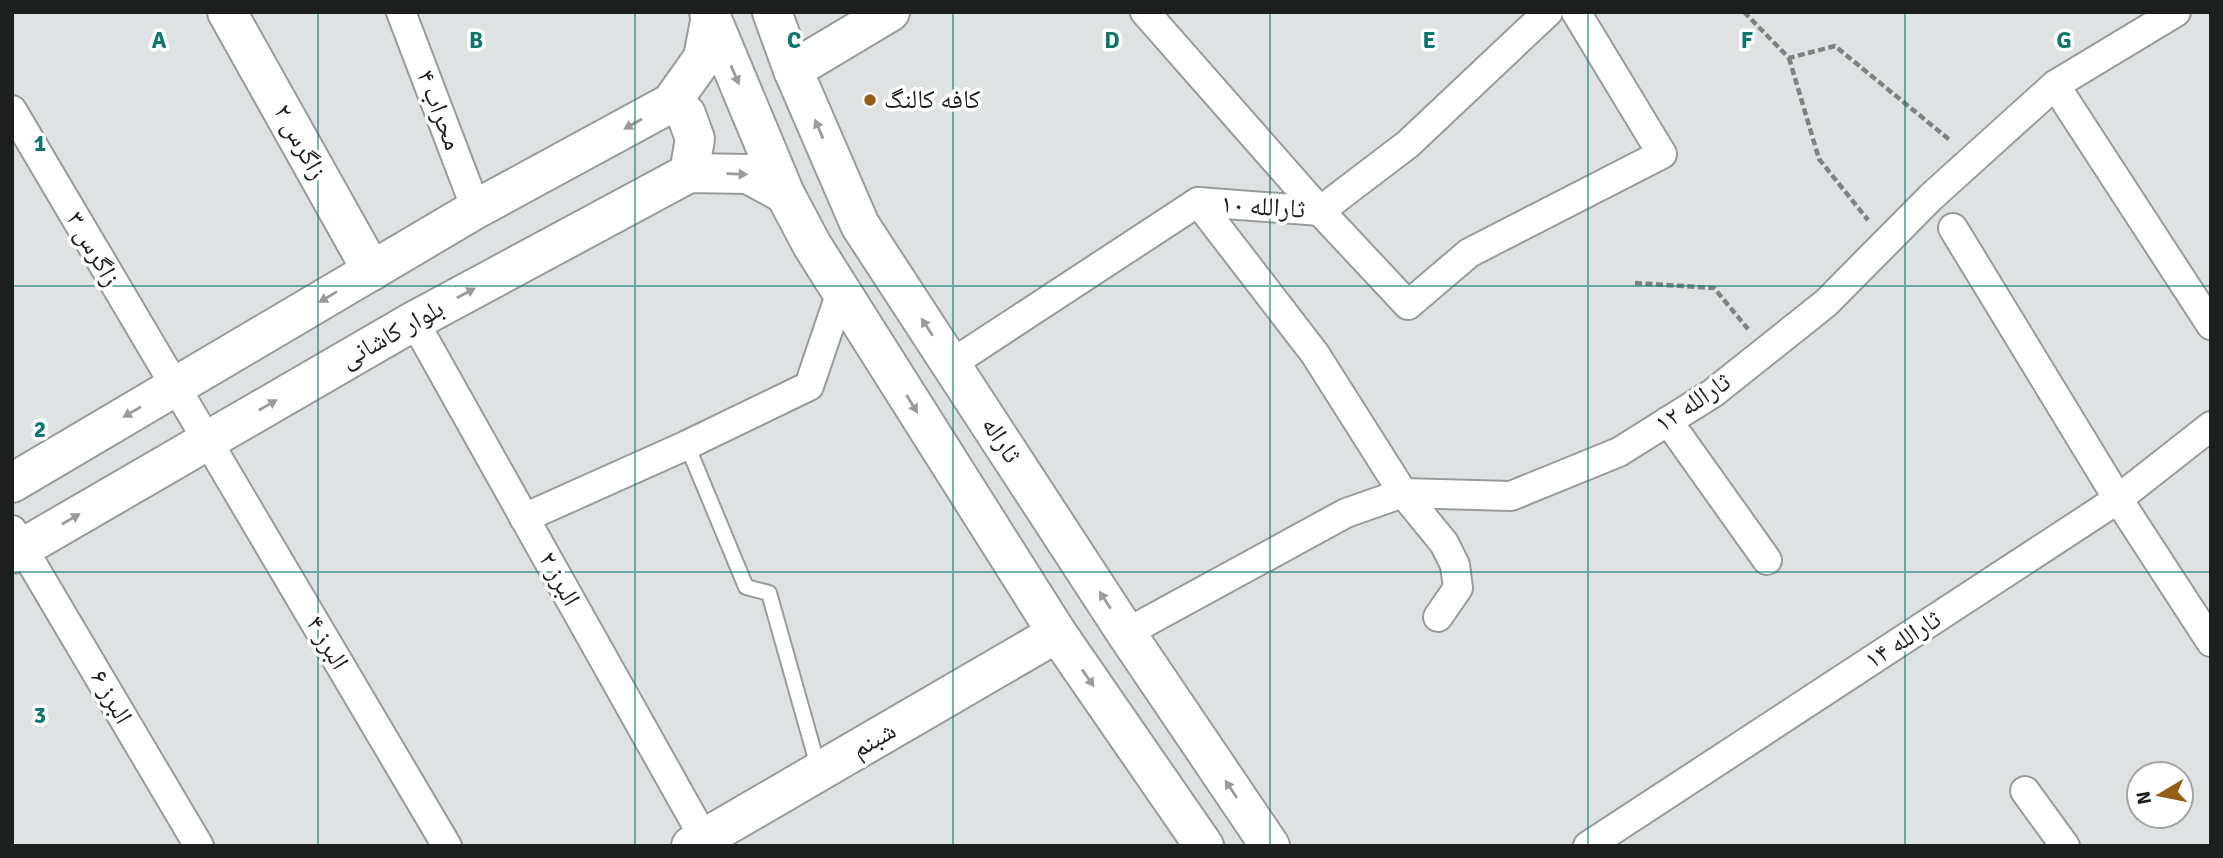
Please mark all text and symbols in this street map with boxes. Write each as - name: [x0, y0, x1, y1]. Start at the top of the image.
- text: A: [152, 26, 167, 55]
- text: B: [469, 26, 483, 55]
- text: C: [787, 26, 801, 55]
- text: D: [1104, 26, 1120, 55]
- text: E: [1422, 26, 1436, 55]
- text: F: [1741, 26, 1753, 55]
- text: G: [2056, 26, 2072, 55]
- street label: محراب ۴: [409, 65, 469, 155]
- one-way arrow: [730, 65, 741, 86]
- place label: کافه کالنگ: [884, 84, 981, 116]
- marker: کافه کالنگ: [862, 92, 878, 108]
- street label: زاگرس ۲: [266, 99, 334, 185]
- one-way arrow: [623, 118, 642, 130]
- one-way arrow: [813, 118, 824, 139]
- text: 1: [34, 129, 46, 158]
- one-way arrow: [726, 168, 748, 180]
- street label: ثارالله ۱۰: [1220, 188, 1306, 226]
- street label: زاگرس ۳: [59, 206, 127, 292]
- one-way arrow: [456, 287, 476, 299]
- one-way arrow: [319, 290, 338, 303]
- street label: بلوار کاشانی: [335, 292, 449, 376]
- one-way arrow: [921, 318, 934, 337]
- street label: ثارالله ۱۲: [1649, 366, 1737, 440]
- one-way arrow: [905, 395, 918, 414]
- one-way arrow: [258, 399, 277, 411]
- one-way arrow: [123, 406, 142, 418]
- street label: ثاراله: [974, 411, 1028, 469]
- text: 2: [34, 415, 46, 444]
- one-way arrow: [62, 513, 81, 526]
- street label: البرز ۲: [531, 546, 587, 612]
- one-way arrow: [1098, 591, 1112, 609]
- street label: ثارالله ۱۴: [1859, 604, 1947, 676]
- street label: البرز ۴: [299, 610, 355, 676]
- street label: البرز ۶: [83, 664, 139, 730]
- one-way arrow: [1081, 669, 1095, 687]
- text: 3: [34, 701, 46, 730]
- street label: شبنم: [846, 715, 902, 765]
- north arrow: [2125, 760, 2195, 830]
- one-way arrow: [1225, 779, 1238, 799]
- text: N: [2131, 789, 2157, 806]

